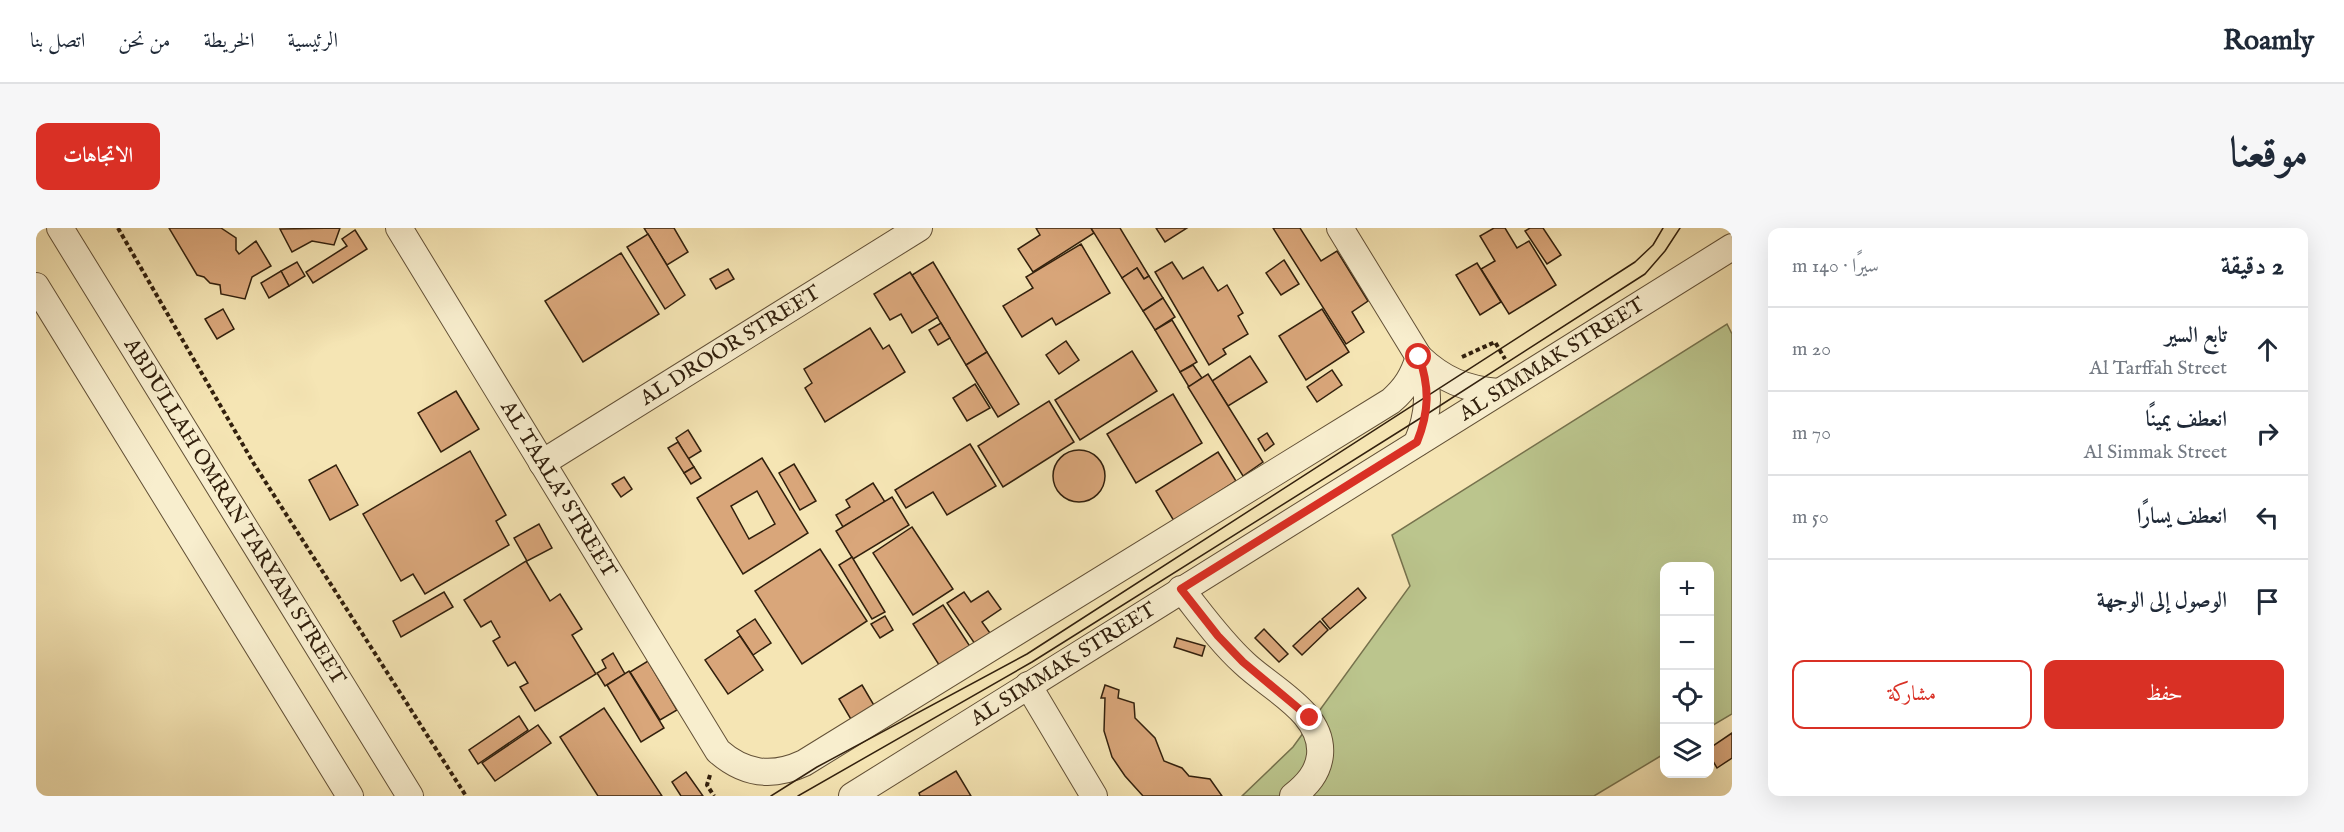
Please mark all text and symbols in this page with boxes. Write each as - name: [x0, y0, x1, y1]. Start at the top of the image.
- text: Roamly: [2223, 24, 2314, 59]
- text: اتصل بنا: [30, 28, 85, 55]
- text: من نحن: [118, 28, 170, 55]
- text: الخريطة: [203, 28, 255, 55]
- text: الرئيسية: [288, 28, 338, 55]
- button: الاتجاهات: [36, 123, 160, 190]
- text: موقعنا: [2230, 128, 2308, 181]
- text: 2 دقيقة: [2221, 250, 2284, 283]
- text: سيرًا · 140 m: [1792, 254, 1879, 279]
- street label: AL DROOR STREET: [634, 279, 826, 412]
- street label: AL SIMMAK STREET: [1453, 291, 1650, 428]
- text: تابع السير: [2165, 322, 2227, 350]
- street label: ABDULLAH OMRAN TARYAM STREET: [117, 332, 352, 690]
- icon: ahead: [2251, 333, 2284, 366]
- text: 20 m: [1792, 337, 1831, 362]
- route start: [1405, 343, 1431, 369]
- text: Al Tarffah Street: [2089, 356, 2227, 381]
- street label: AL TAALA' STREET: [494, 395, 623, 583]
- text: انعطف يمينًا: [2146, 406, 2227, 434]
- icon: right: [2251, 417, 2284, 450]
- text: 70 m: [1792, 421, 1831, 446]
- text: Al Simmak Street: [2084, 440, 2227, 465]
- icon: left: [2251, 501, 2284, 534]
- text: انعطف يسارًا: [2137, 503, 2227, 531]
- text: 50 m: [1792, 505, 1829, 530]
- map controls: [1660, 562, 1714, 778]
- button: +: [1660, 562, 1714, 616]
- icon: arrive: [2251, 585, 2284, 618]
- text: الوصول إلى الوجهة: [2097, 587, 2227, 615]
- street label: AL SIMMAK STREET: [965, 596, 1162, 733]
- button: −: [1660, 616, 1714, 670]
- button: مشاركة: [1792, 660, 2032, 729]
- button: حفظ: [2044, 660, 2284, 729]
- button: locate: [1660, 670, 1714, 724]
- route end: [1296, 704, 1322, 730]
- button: layers: [1660, 724, 1714, 778]

